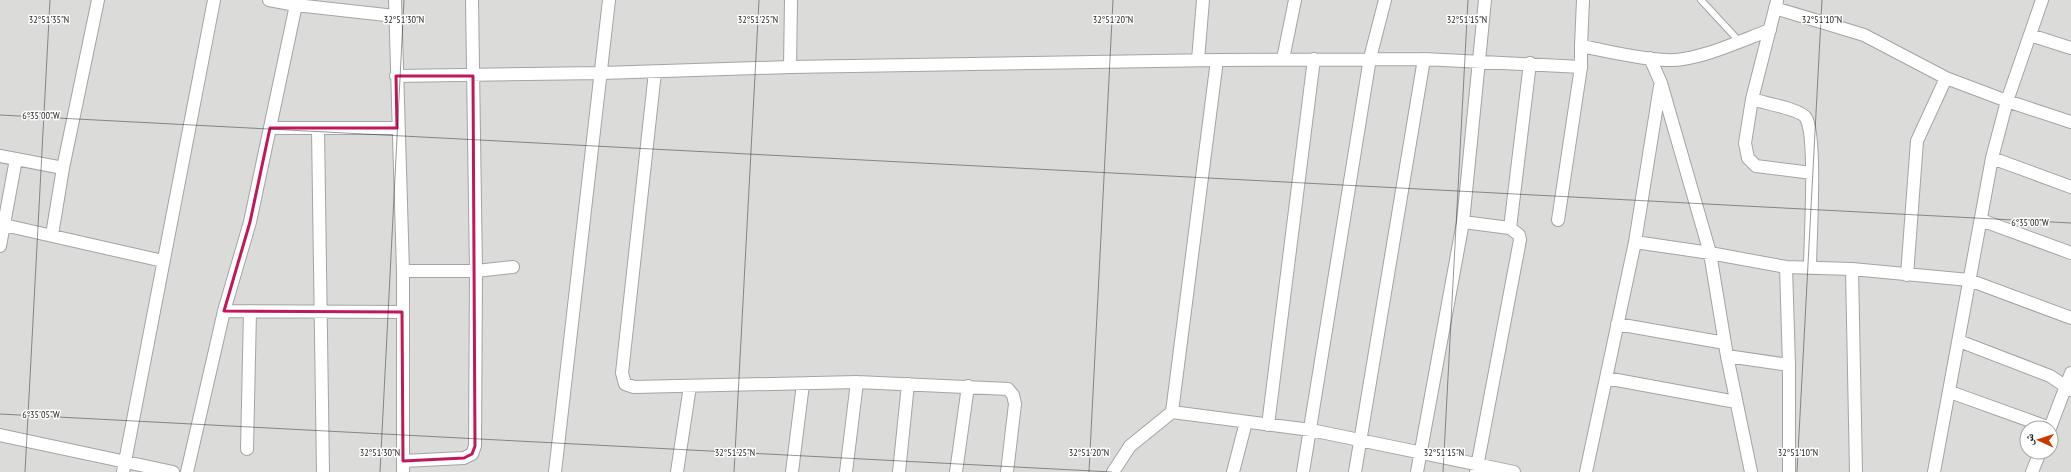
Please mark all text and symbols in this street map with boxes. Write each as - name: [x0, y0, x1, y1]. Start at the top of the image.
- text: 32°51'35"N: [29, 13, 69, 26]
- text: 32°51'30"N: [384, 13, 424, 26]
- text: 32°51'25"N: [738, 13, 778, 26]
- text: 32°51'20"N: [1093, 13, 1133, 26]
- text: 32°51'15"N: [1447, 13, 1487, 26]
- text: 32°51'10"N: [1802, 13, 1842, 26]
- text: 6°35'00"W: [22, 109, 60, 122]
- text: 6°35'00"W: [2011, 216, 2049, 229]
- text: 6°35'05"W: [22, 408, 60, 421]
- north arrow: [2019, 420, 2059, 460]
- text: ش: [2022, 433, 2037, 446]
- text: 32°51'30"N: [360, 446, 400, 459]
- text: 32°51'25"N: [715, 446, 755, 459]
- text: 32°51'20"N: [1069, 446, 1109, 459]
- text: 32°51'15"N: [1424, 446, 1464, 459]
- text: 32°51'10"N: [1778, 446, 1818, 459]

